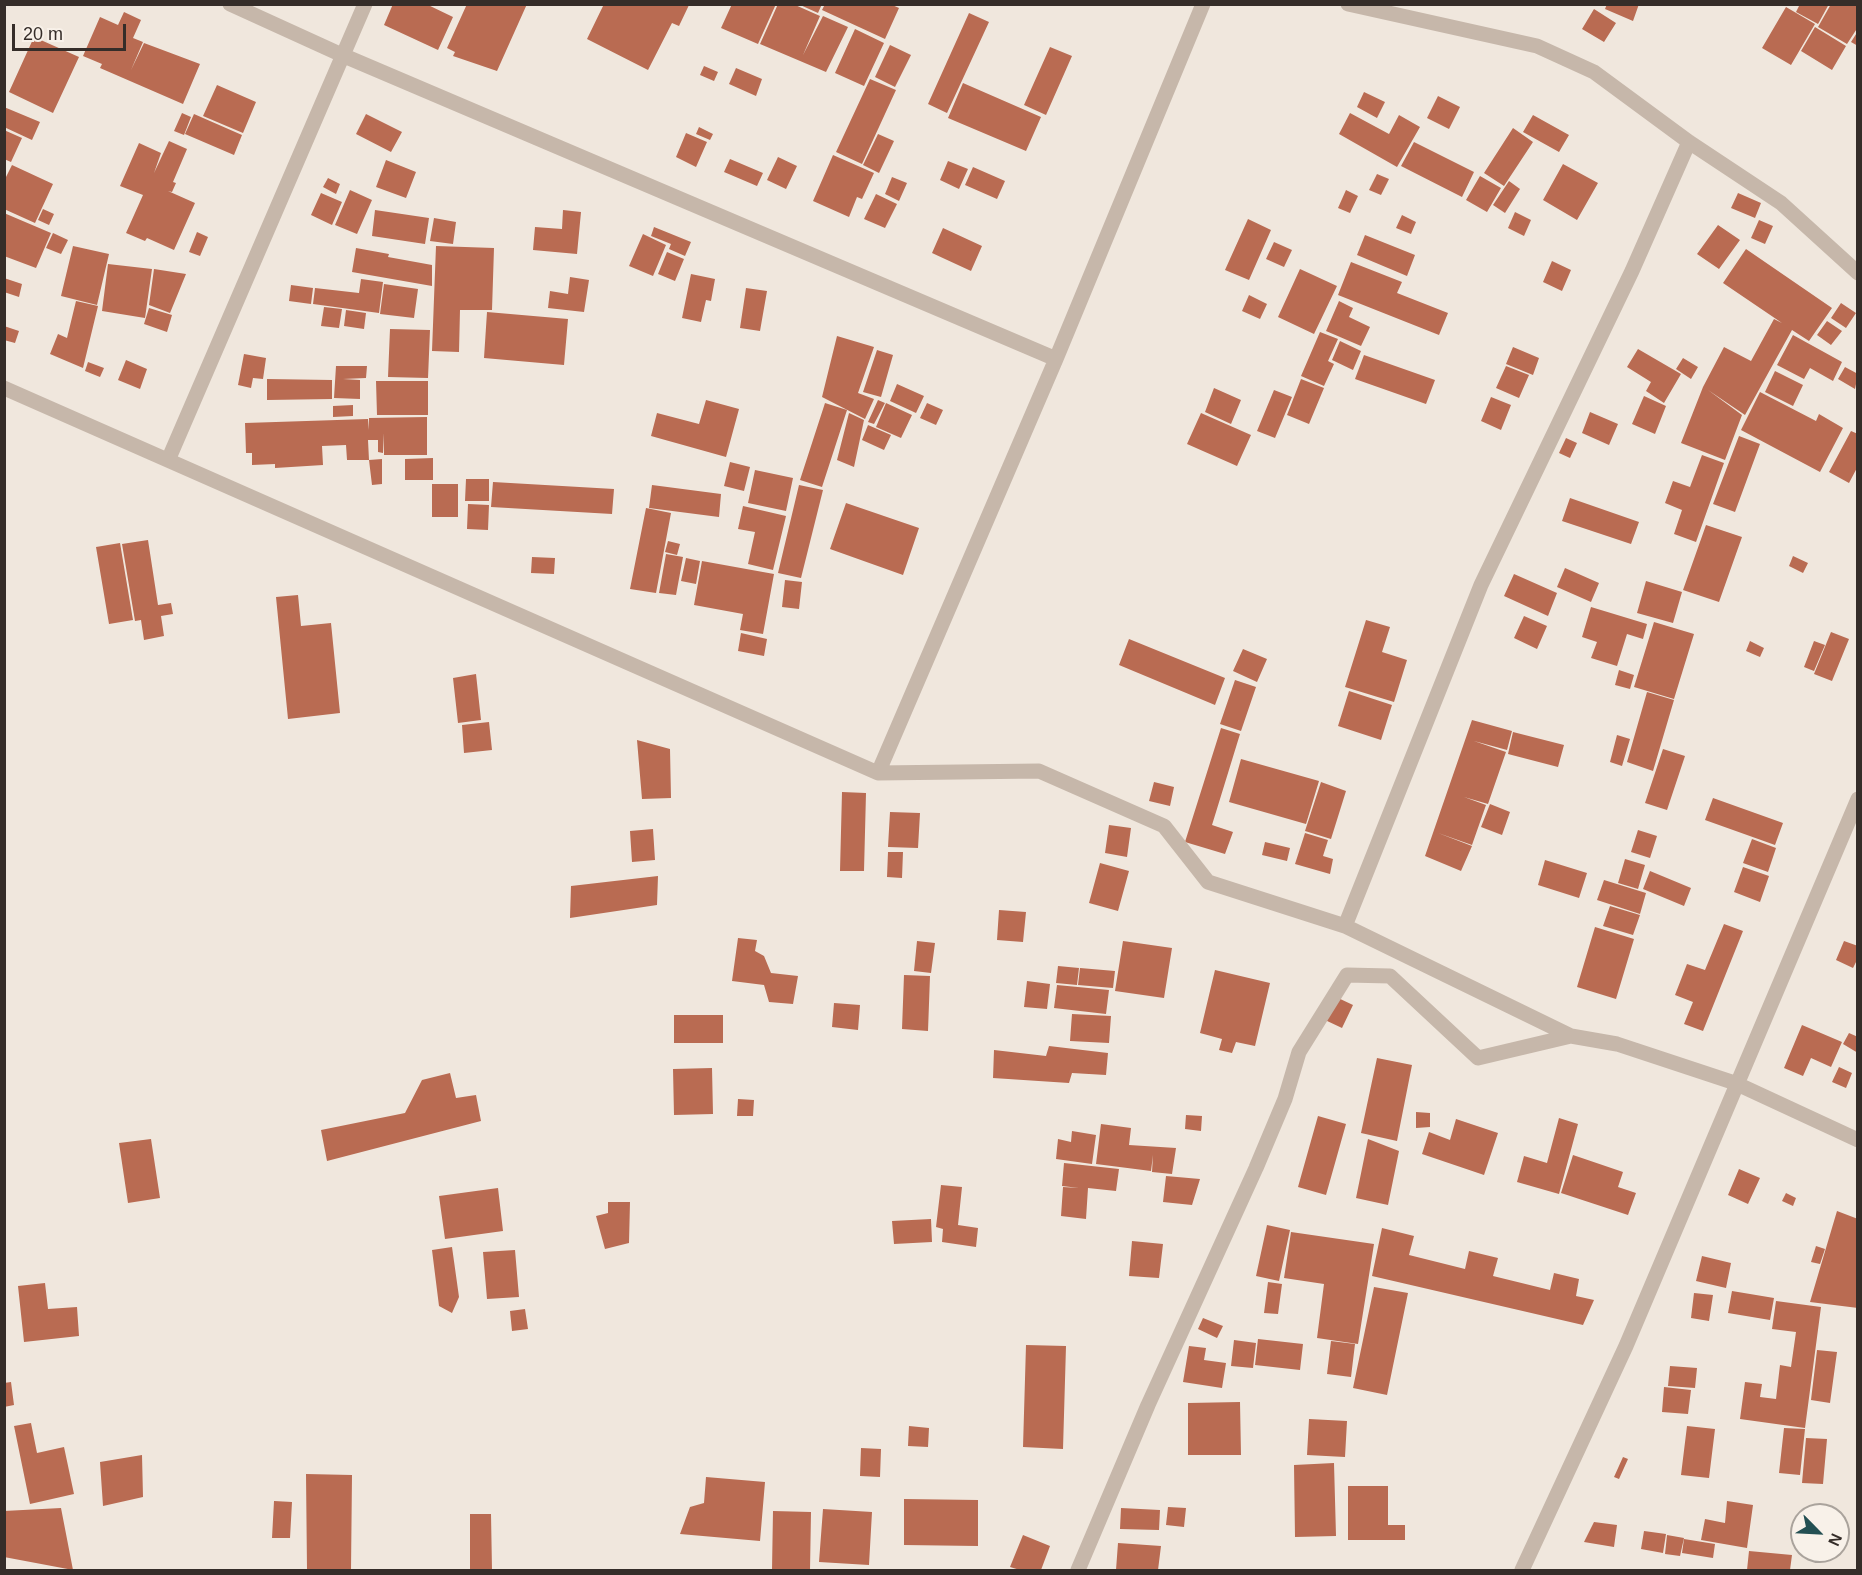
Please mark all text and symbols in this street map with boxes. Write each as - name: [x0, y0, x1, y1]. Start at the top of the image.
- scale bar: [15, 12, 129, 50]
- text: 20 m: [23, 24, 63, 44]
- north arrow: [1790, 1503, 1850, 1563]
- text: N: [1825, 1531, 1845, 1548]

